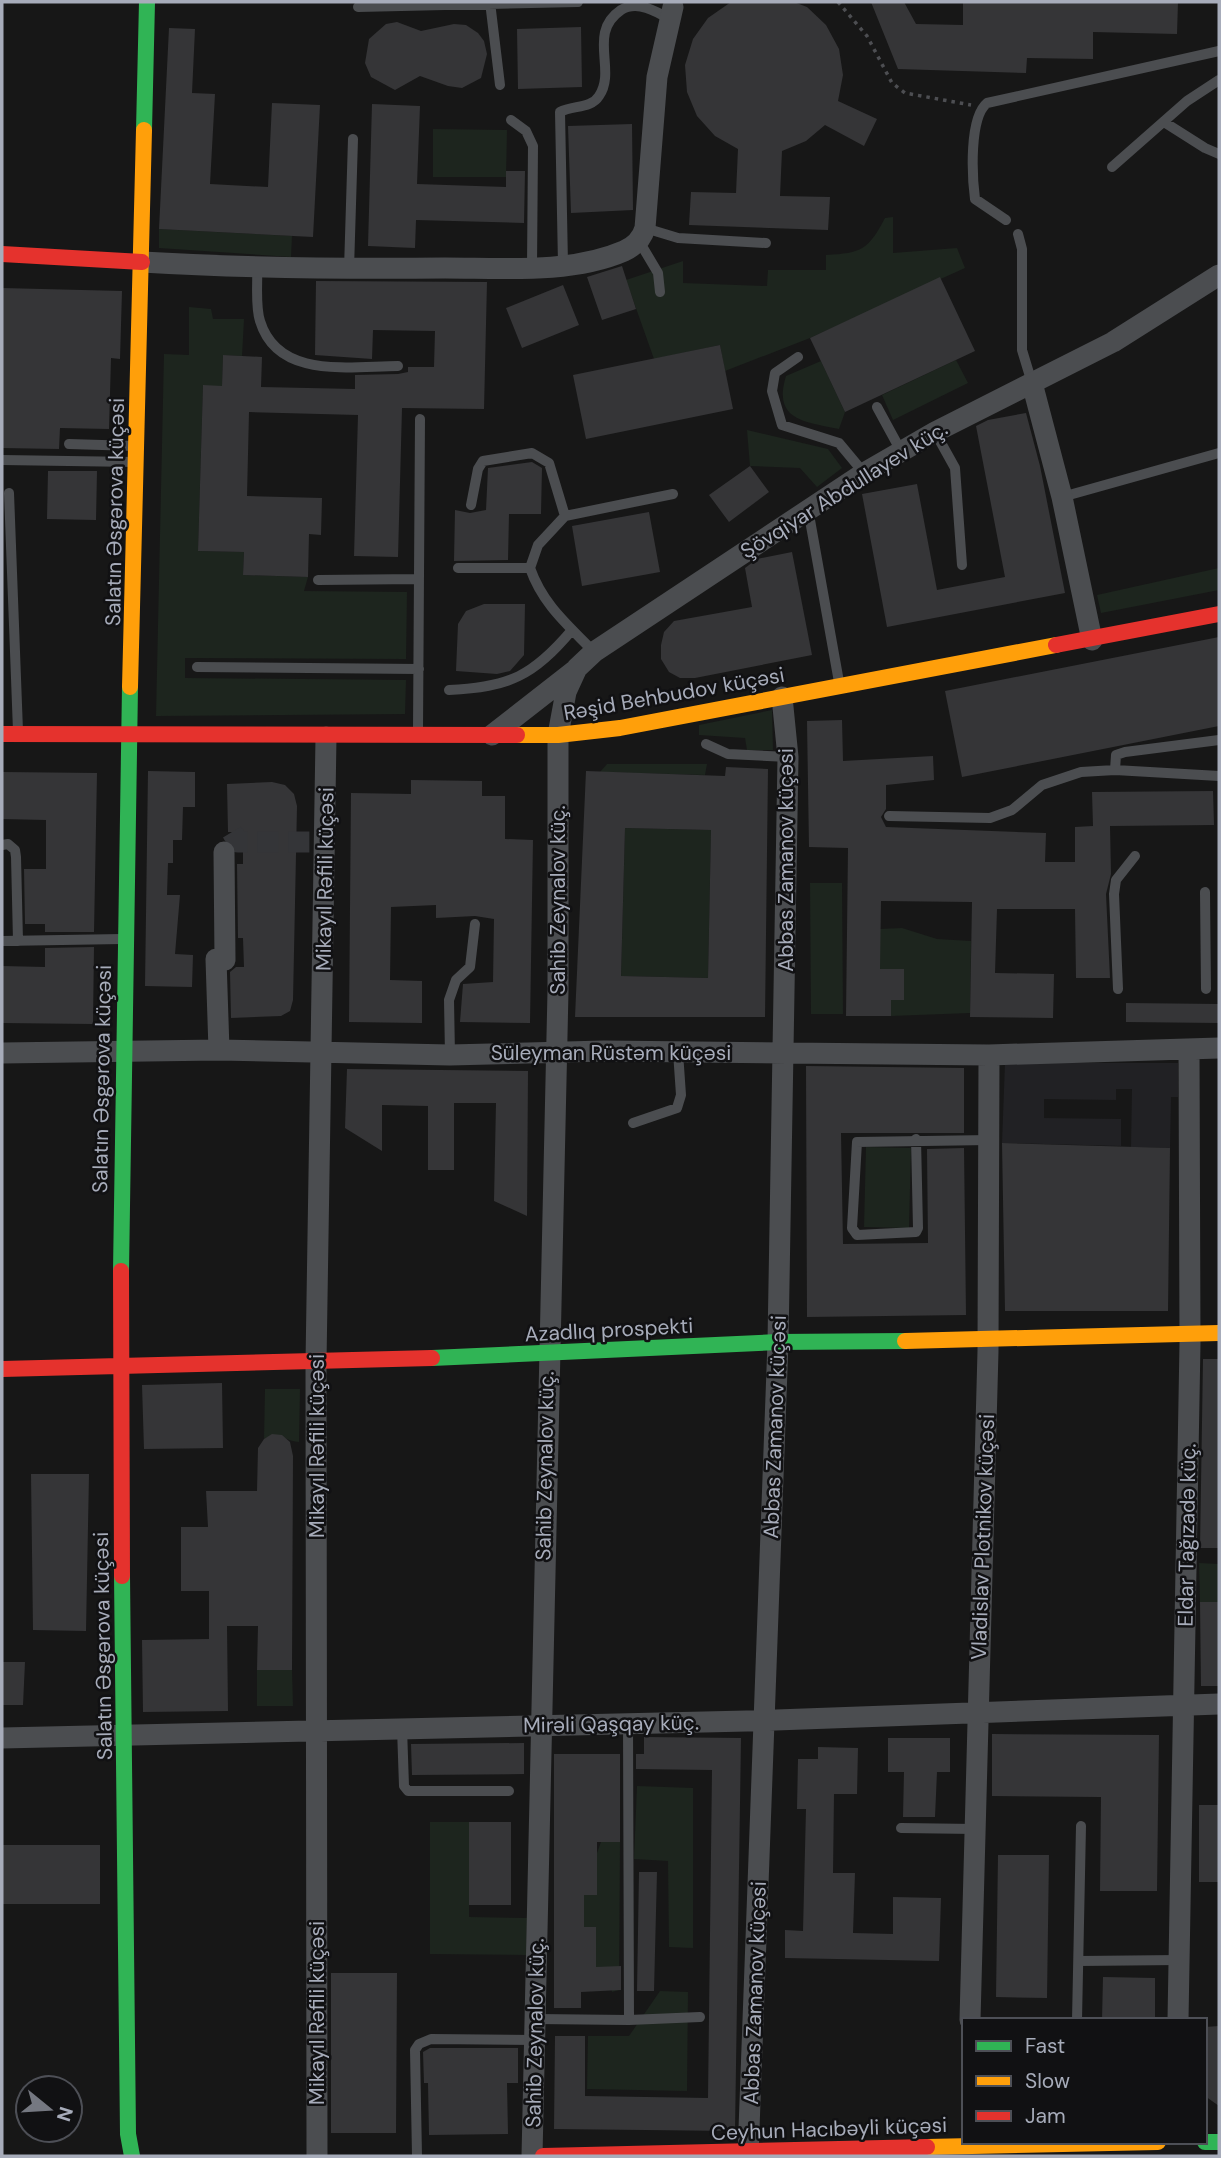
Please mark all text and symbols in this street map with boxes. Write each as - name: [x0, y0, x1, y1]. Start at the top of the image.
- street label: Salatın Əsgərova küçəsi: [99, 398, 131, 626]
- street label: Şövqiyar Abdullayev küç.: [735, 415, 953, 565]
- street label: Rəşid Behbudov küçəsi: [561, 661, 787, 727]
- street label: Abbas Zamanov küçəsi: [772, 748, 800, 972]
- street label: Mikayıl Rəfili küçəsi: [309, 787, 341, 971]
- street label: Sahib Zeynalov küç.: [544, 805, 572, 995]
- street label: Salatın Əsgərova küçəsi: [86, 965, 118, 1193]
- street label: Süleyman Rüstəm küçəsi: [491, 1039, 731, 1067]
- street label: Azadlıq prospekti: [524, 1312, 694, 1348]
- street label: Abbas Zamanov küçəsi: [757, 1315, 793, 1539]
- street label: Mikayıl Rəfili küçəsi: [303, 1354, 331, 1538]
- street label: Sahib Zeynalov küç.: [529, 1371, 561, 1561]
- street label: Vladislav Plotnikov küçəsi: [965, 1414, 1001, 1660]
- street label: Eldar Tağızadə küç.: [1171, 1443, 1203, 1627]
- street label: Salatın Əsgərova küçəsi: [87, 1532, 119, 1760]
- street label: Mirəli Qaşqay küç.: [523, 1708, 699, 1740]
- street label: Abbas Zamanov küçəsi: [737, 1881, 773, 2105]
- street label: Mikayıl Rəfili küçəsi: [303, 1921, 331, 2105]
- street label: Sahib Zeynalov küç.: [519, 1938, 551, 2128]
- legend: [962, 2018, 1207, 2144]
- text: Fast: [1025, 2032, 1065, 2060]
- text: Slow: [1025, 2067, 1070, 2095]
- north arrow: [14, 2074, 84, 2144]
- text: Jam: [1025, 2102, 1066, 2130]
- text: N: [51, 2104, 79, 2125]
- street label: Ceyhun Hacıbəyli küçəsi: [710, 2111, 948, 2147]

